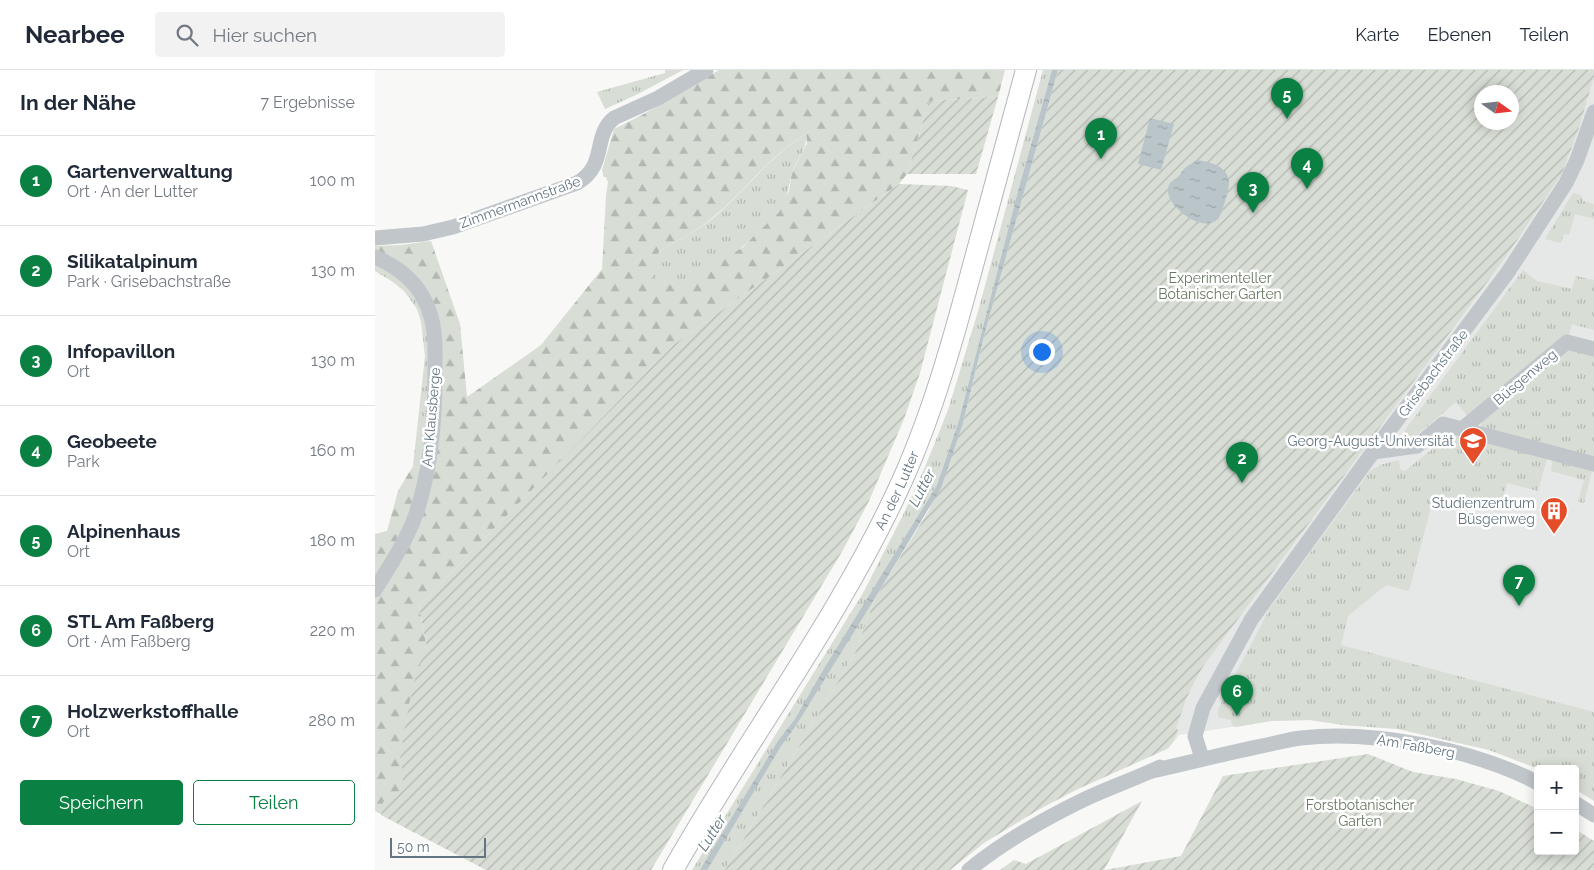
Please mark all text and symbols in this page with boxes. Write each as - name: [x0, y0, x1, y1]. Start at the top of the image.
- search box: [155, 12, 505, 57]
- text: Nearbee: [25, 20, 125, 49]
- icon: search: [173, 21, 201, 49]
- text: Hier suchen: [213, 24, 317, 46]
- text: Karte: [1355, 24, 1399, 45]
- text: Ebenen: [1427, 24, 1492, 45]
- text: Teilen: [1520, 24, 1569, 45]
- pin: 5: [1271, 78, 1303, 119]
- north arrow: [1474, 85, 1519, 130]
- text: In der Nähe: [20, 90, 136, 115]
- text: 7 Ergebnisse: [260, 93, 355, 112]
- pin: 1: [1085, 118, 1117, 159]
- pin: 4: [1291, 148, 1323, 189]
- text: Gartenverwaltung: [67, 160, 233, 182]
- text: 1: [32, 171, 40, 190]
- text: 100 m: [310, 171, 355, 190]
- pin: 3: [1237, 172, 1269, 213]
- street label: Zimmermannstraße: [457, 173, 583, 231]
- text: Ort · An der Lutter: [67, 182, 198, 201]
- text: Silikatalpinum: [67, 250, 198, 272]
- text: 2: [31, 261, 41, 280]
- text: 130 m: [311, 261, 355, 280]
- park label: Experimenteller Botanischer Garten: [1158, 270, 1282, 302]
- text: Park · Grisebachstraße: [67, 272, 231, 291]
- street label: Grisebachstraße: [1395, 326, 1471, 420]
- your location: [1029, 339, 1055, 365]
- text: Infopavillon: [67, 340, 175, 362]
- street label: Büsgenweg: [1490, 346, 1560, 408]
- text: 3: [32, 351, 40, 370]
- text: 130 m: [311, 351, 355, 370]
- text: Ort: [67, 362, 90, 381]
- street label: Am Klausberge: [419, 367, 443, 467]
- school or university icon: Georg-August-Universität: [1458, 426, 1488, 465]
- text: Geobeete: [67, 430, 157, 452]
- place label: Georg-August-Universität: [1287, 433, 1454, 449]
- text: 4: [31, 441, 41, 460]
- text: 160 m: [310, 441, 355, 460]
- pin: 2: [1226, 442, 1258, 483]
- street label: An der Lutter: [872, 449, 922, 533]
- text: Park: [67, 452, 100, 471]
- water label: Lutter: [905, 466, 940, 510]
- place label: Studienzentrum Büsgenweg: [1432, 495, 1535, 527]
- building icon: Studienzentrum Büsgenweg: [1539, 496, 1569, 535]
- text: Alpinenhaus: [67, 520, 180, 542]
- text: 5: [32, 531, 40, 550]
- text: 180 m: [310, 531, 355, 550]
- text: Ort: [67, 542, 90, 561]
- pin: 7: [1503, 565, 1535, 606]
- text: STL Am Faßberg: [67, 610, 214, 632]
- text: 6: [31, 621, 41, 640]
- text: 220 m: [310, 621, 355, 640]
- text: Ort · Am Faßberg: [67, 632, 191, 651]
- pin: 6: [1221, 675, 1253, 716]
- text: Holzwerkstoffhalle: [67, 700, 239, 722]
- text: 7: [32, 711, 40, 730]
- text: 280 m: [309, 711, 355, 730]
- text: Ort: [67, 722, 90, 741]
- street label: Am Faßberg: [1376, 731, 1456, 761]
- map controls: [1534, 765, 1579, 855]
- button: +: [1534, 765, 1579, 810]
- button: Speichern: [20, 780, 183, 825]
- button: Teilen: [193, 780, 355, 825]
- park label: Forstbotanischer Garten: [1306, 797, 1414, 829]
- button: −: [1534, 810, 1579, 855]
- water label: Lutter: [694, 811, 731, 854]
- scale bar: [390, 835, 486, 858]
- text: 50 m: [397, 839, 430, 855]

